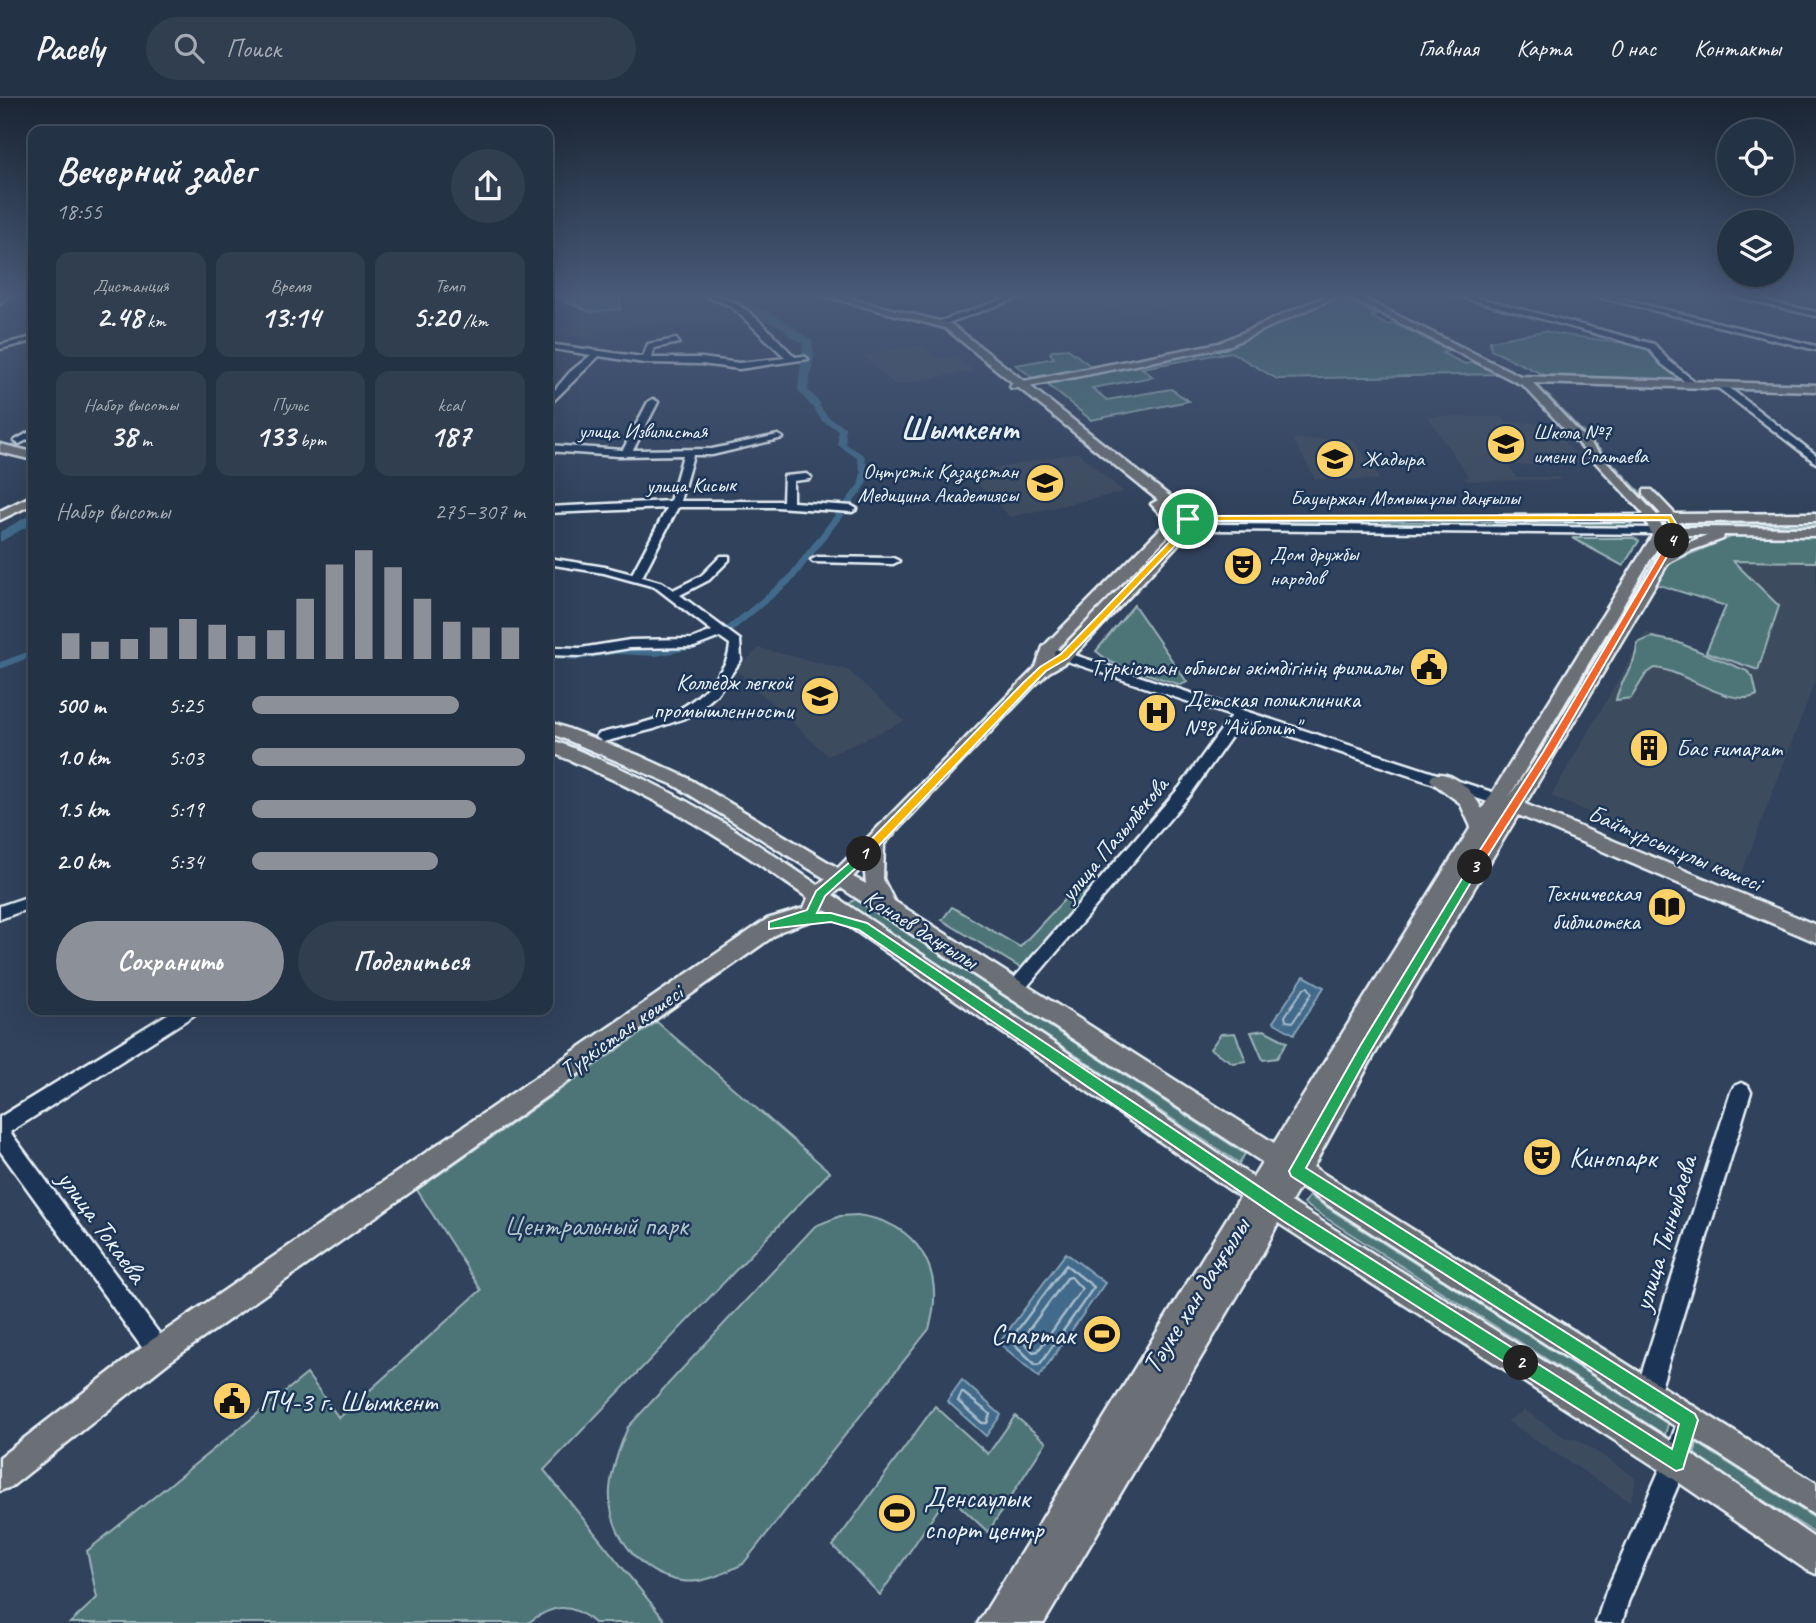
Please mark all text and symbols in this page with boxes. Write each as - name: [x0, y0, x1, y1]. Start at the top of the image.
- search box: [146, 17, 636, 80]
- text: Pacely: [35, 27, 104, 69]
- icon: search: [170, 29, 208, 67]
- text: Поиск: [226, 32, 281, 65]
- text: Главная: [1418, 33, 1479, 63]
- text: Карта: [1517, 33, 1571, 63]
- text: О нас: [1609, 33, 1656, 63]
- text: Контакты: [1694, 33, 1781, 63]
- map controls: [1717, 119, 1794, 287]
- button: locate: [1717, 119, 1794, 196]
- text: Вечерний забег: [56, 147, 255, 194]
- button: share: [451, 149, 525, 223]
- text: 18:55: [56, 197, 102, 226]
- button: layers: [1717, 210, 1794, 287]
- text: Дистанция: [93, 274, 169, 298]
- text: Время: [270, 274, 311, 298]
- text: Темп: [435, 274, 465, 298]
- text: 2.48: [96, 298, 142, 336]
- text: 13:14: [261, 298, 320, 336]
- text: 5:20: [412, 298, 458, 336]
- text: km: [142, 309, 166, 333]
- text: /km: [458, 309, 488, 333]
- text: Набор высоты: [84, 393, 178, 417]
- text: Пульс: [272, 393, 309, 417]
- text: kcal: [438, 393, 463, 417]
- district label: Шымкент: [900, 408, 1020, 449]
- text: 38: [110, 417, 137, 455]
- text: 133: [255, 417, 295, 455]
- text: 187: [430, 417, 470, 455]
- street label: улица Извилистая: [577, 418, 709, 444]
- place label: Школа №7 имени Спатаева: [1533, 419, 1650, 469]
- school or university icon: Школа №7 имени Спатаева: [1485, 423, 1527, 465]
- text: m: [137, 428, 152, 452]
- text: bpm: [295, 428, 326, 452]
- school or university icon: Жадыра: [1314, 438, 1356, 480]
- place label: Жадыра: [1362, 446, 1426, 472]
- place label: Оңтүстік Қазақстан Медицина Академиясы: [858, 458, 1020, 508]
- school or university icon: Оңтүстік Қазақстан Медицина Академиясы: [1024, 462, 1066, 504]
- street label: улица Кисык: [644, 471, 738, 499]
- street label: Бауыржан Момышұлы даңғылы: [1290, 485, 1522, 511]
- pin: [1158, 489, 1218, 549]
- text: Набор высоты: [56, 497, 170, 526]
- text: 275–307 m: [434, 497, 525, 526]
- icon: arrive: [1169, 500, 1207, 538]
- pin: 4: [1654, 524, 1690, 558]
- text: 4: [1667, 528, 1676, 552]
- place label: Дом дружбы народов: [1270, 541, 1360, 591]
- theatre icon: Дом дружбы народов: [1222, 545, 1264, 587]
- public building icon: Түркістан облысы әкімдігінің филиалы: [1408, 646, 1450, 688]
- place label: Түркістан облысы әкімдігінің филиалы: [1090, 652, 1404, 682]
- place label: Колледж легкой промышленности: [653, 667, 795, 725]
- school or university icon: Колледж легкой промышленности: [799, 675, 841, 717]
- place label: Детская поликлиника №8 "Айболит": [1184, 684, 1361, 742]
- text: 500 m: [56, 691, 105, 720]
- text: 5:25: [168, 691, 204, 720]
- hospital icon: Детская поликлиника №8 "Айболит": [1136, 692, 1178, 734]
- building icon: Бас ғимарат: [1628, 727, 1670, 769]
- place label: Бас ғимарат: [1676, 733, 1783, 763]
- text: 1.0 km: [56, 743, 110, 772]
- text: 5:03: [168, 743, 204, 772]
- street label: улица Пазылбекова: [1052, 769, 1176, 909]
- text: 1.5 km: [56, 795, 109, 824]
- text: 5:19: [168, 795, 204, 824]
- street label: Байтұрсынұлы көшесі: [1584, 798, 1769, 899]
- pin: 1: [846, 836, 882, 872]
- text: 1: [859, 841, 868, 865]
- text: 2.0 km: [56, 847, 110, 876]
- text: 5:34: [168, 847, 204, 876]
- pin: 3: [1458, 850, 1492, 884]
- text: 3: [1470, 854, 1479, 878]
- place label: Техническая библиотека: [1545, 878, 1642, 936]
- street label: Қонаев даңғылы: [859, 882, 985, 977]
- library icon: Техническая библиотека: [1646, 886, 1688, 928]
- button: Сохранить: [56, 921, 284, 1001]
- button: Поделиться: [298, 921, 525, 1001]
- street label: Түркістан көшесі: [553, 976, 691, 1085]
- theatre icon: Кинопарк: [1521, 1136, 1563, 1178]
- place label: Кинопарк: [1569, 1140, 1659, 1175]
- street label: улица Тыныбаева: [1624, 1149, 1705, 1317]
- street label: улица Токаева: [49, 1161, 156, 1291]
- park label: Центральный парк: [504, 1208, 690, 1243]
- street label: Тәуке хан даңғылы: [1134, 1209, 1258, 1380]
- sports icon: Спартак: [1081, 1313, 1123, 1355]
- place label: Спартак: [991, 1317, 1078, 1352]
- pin: 2: [1504, 1346, 1538, 1380]
- text: 2: [1516, 1350, 1525, 1374]
- public building icon: ПЧ-3 г. Шымкент: [211, 1380, 253, 1422]
- place label: ПЧ-3 г. Шымкент: [259, 1384, 438, 1419]
- place label: Денсаулык спорт центр: [924, 1480, 1045, 1547]
- sports icon: Денсаулык спорт центр: [876, 1492, 918, 1534]

